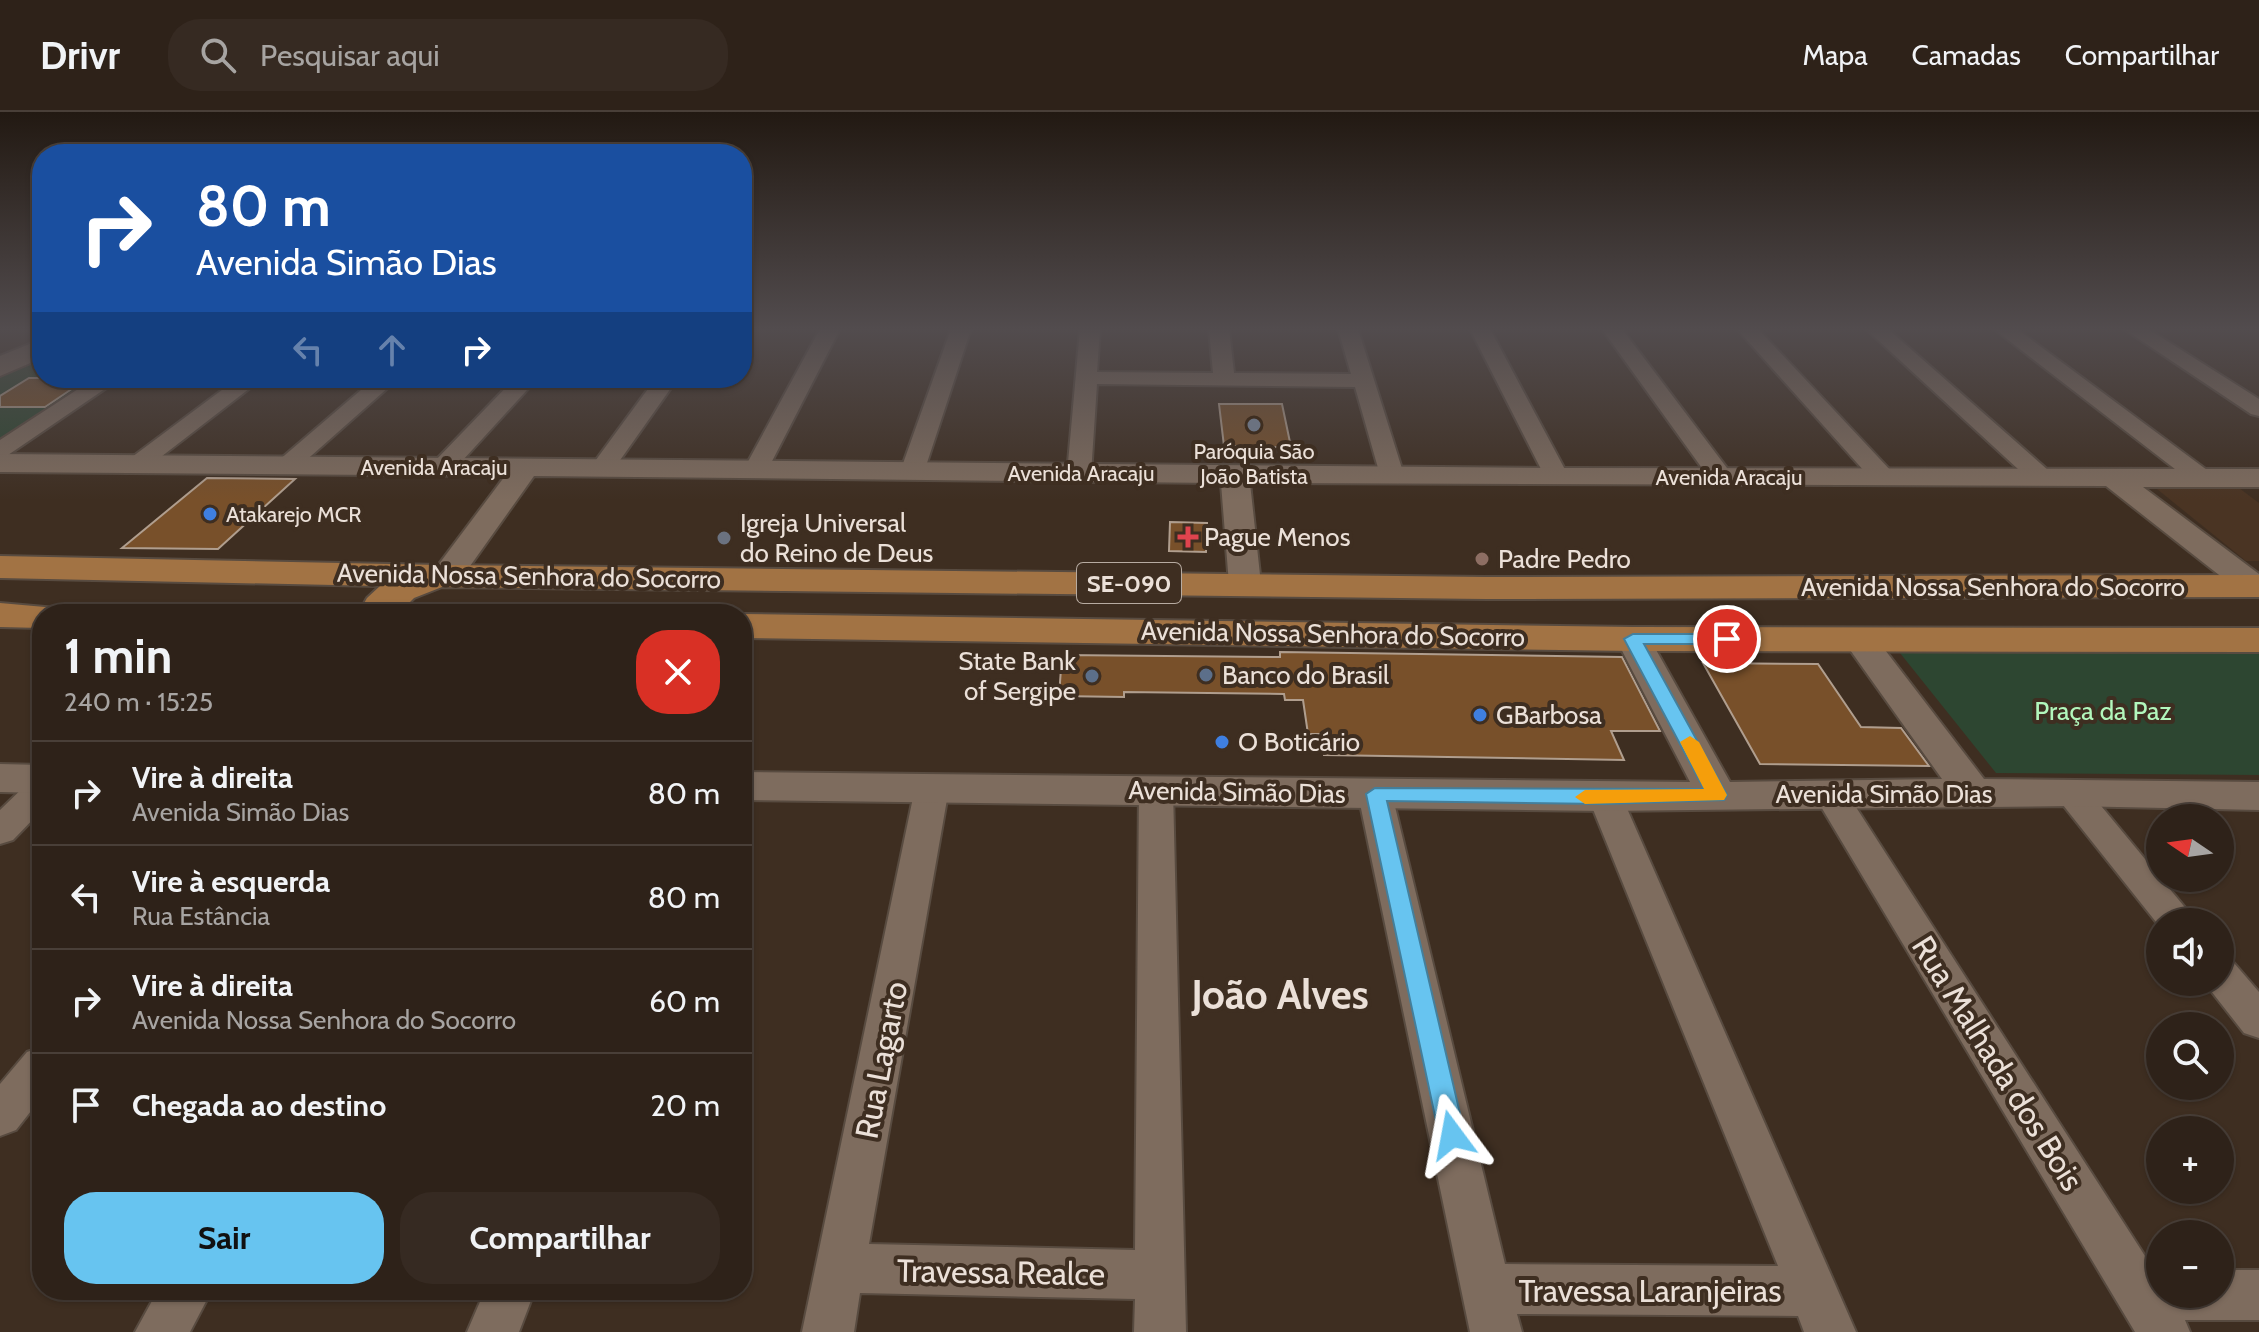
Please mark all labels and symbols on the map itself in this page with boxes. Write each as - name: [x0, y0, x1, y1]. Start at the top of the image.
- marker: Paróquia São João Batista: [1245, 416, 1263, 434]
- place label: Paróquia São João Batista: [1193, 438, 1315, 490]
- street label: Avenida Aracaju: [360, 454, 508, 481]
- street label: Avenida Aracaju: [1007, 460, 1155, 487]
- street label: Avenida Aracaju: [1655, 464, 1803, 491]
- place label: Atakarejo MCR: [226, 501, 361, 528]
- marker: Atakarejo MCR: [201, 505, 219, 523]
- place label: Igreja Universal do Reino de Deus: [740, 507, 934, 569]
- place label: Pague Menos: [1204, 521, 1351, 553]
- marker: Pague Menos: [1179, 528, 1197, 546]
- marker: Igreja Universal do Reino de Deus: [715, 529, 733, 547]
- place label: Padre Pedro: [1498, 543, 1631, 575]
- marker: Padre Pedro: [1473, 550, 1491, 568]
- street label: Avenida Nossa Senhora do Socorro: [337, 557, 721, 595]
- road number: SE-090: [1077, 563, 1181, 603]
- street label: Avenida Nossa Senhora do Socorro: [1801, 571, 2185, 603]
- pin: [1693, 605, 1761, 673]
- street label: Avenida Nossa Senhora do Socorro: [1141, 615, 1525, 653]
- place label: State Bank of Sergipe: [958, 645, 1076, 707]
- place label: Banco do Brasil: [1222, 659, 1389, 691]
- marker: Banco do Brasil: [1197, 666, 1215, 684]
- marker: State Bank of Sergipe: [1083, 667, 1101, 685]
- park label: Praça da Paz: [2034, 695, 2172, 727]
- place label: GBarbosa: [1496, 699, 1602, 731]
- marker: GBarbosa: [1471, 706, 1489, 724]
- place label: O Boticário: [1238, 726, 1360, 758]
- marker: O Boticário: [1213, 733, 1231, 751]
- street label: Avenida Simão Dias: [1128, 774, 1346, 810]
- street label: Avenida Simão Dias: [1775, 778, 1993, 810]
- north arrow: [2146, 804, 2234, 892]
- street label: Rua Malhada dos Bois: [1904, 929, 2092, 1197]
- district label: João Alves: [1190, 970, 1369, 1019]
- street label: Rua Lagarto: [847, 978, 915, 1142]
- position arrow: [1410, 1093, 1494, 1177]
- street label: Travessa Realce: [897, 1251, 1105, 1293]
- street label: Travessa Laranjeiras: [1519, 1271, 1781, 1310]

